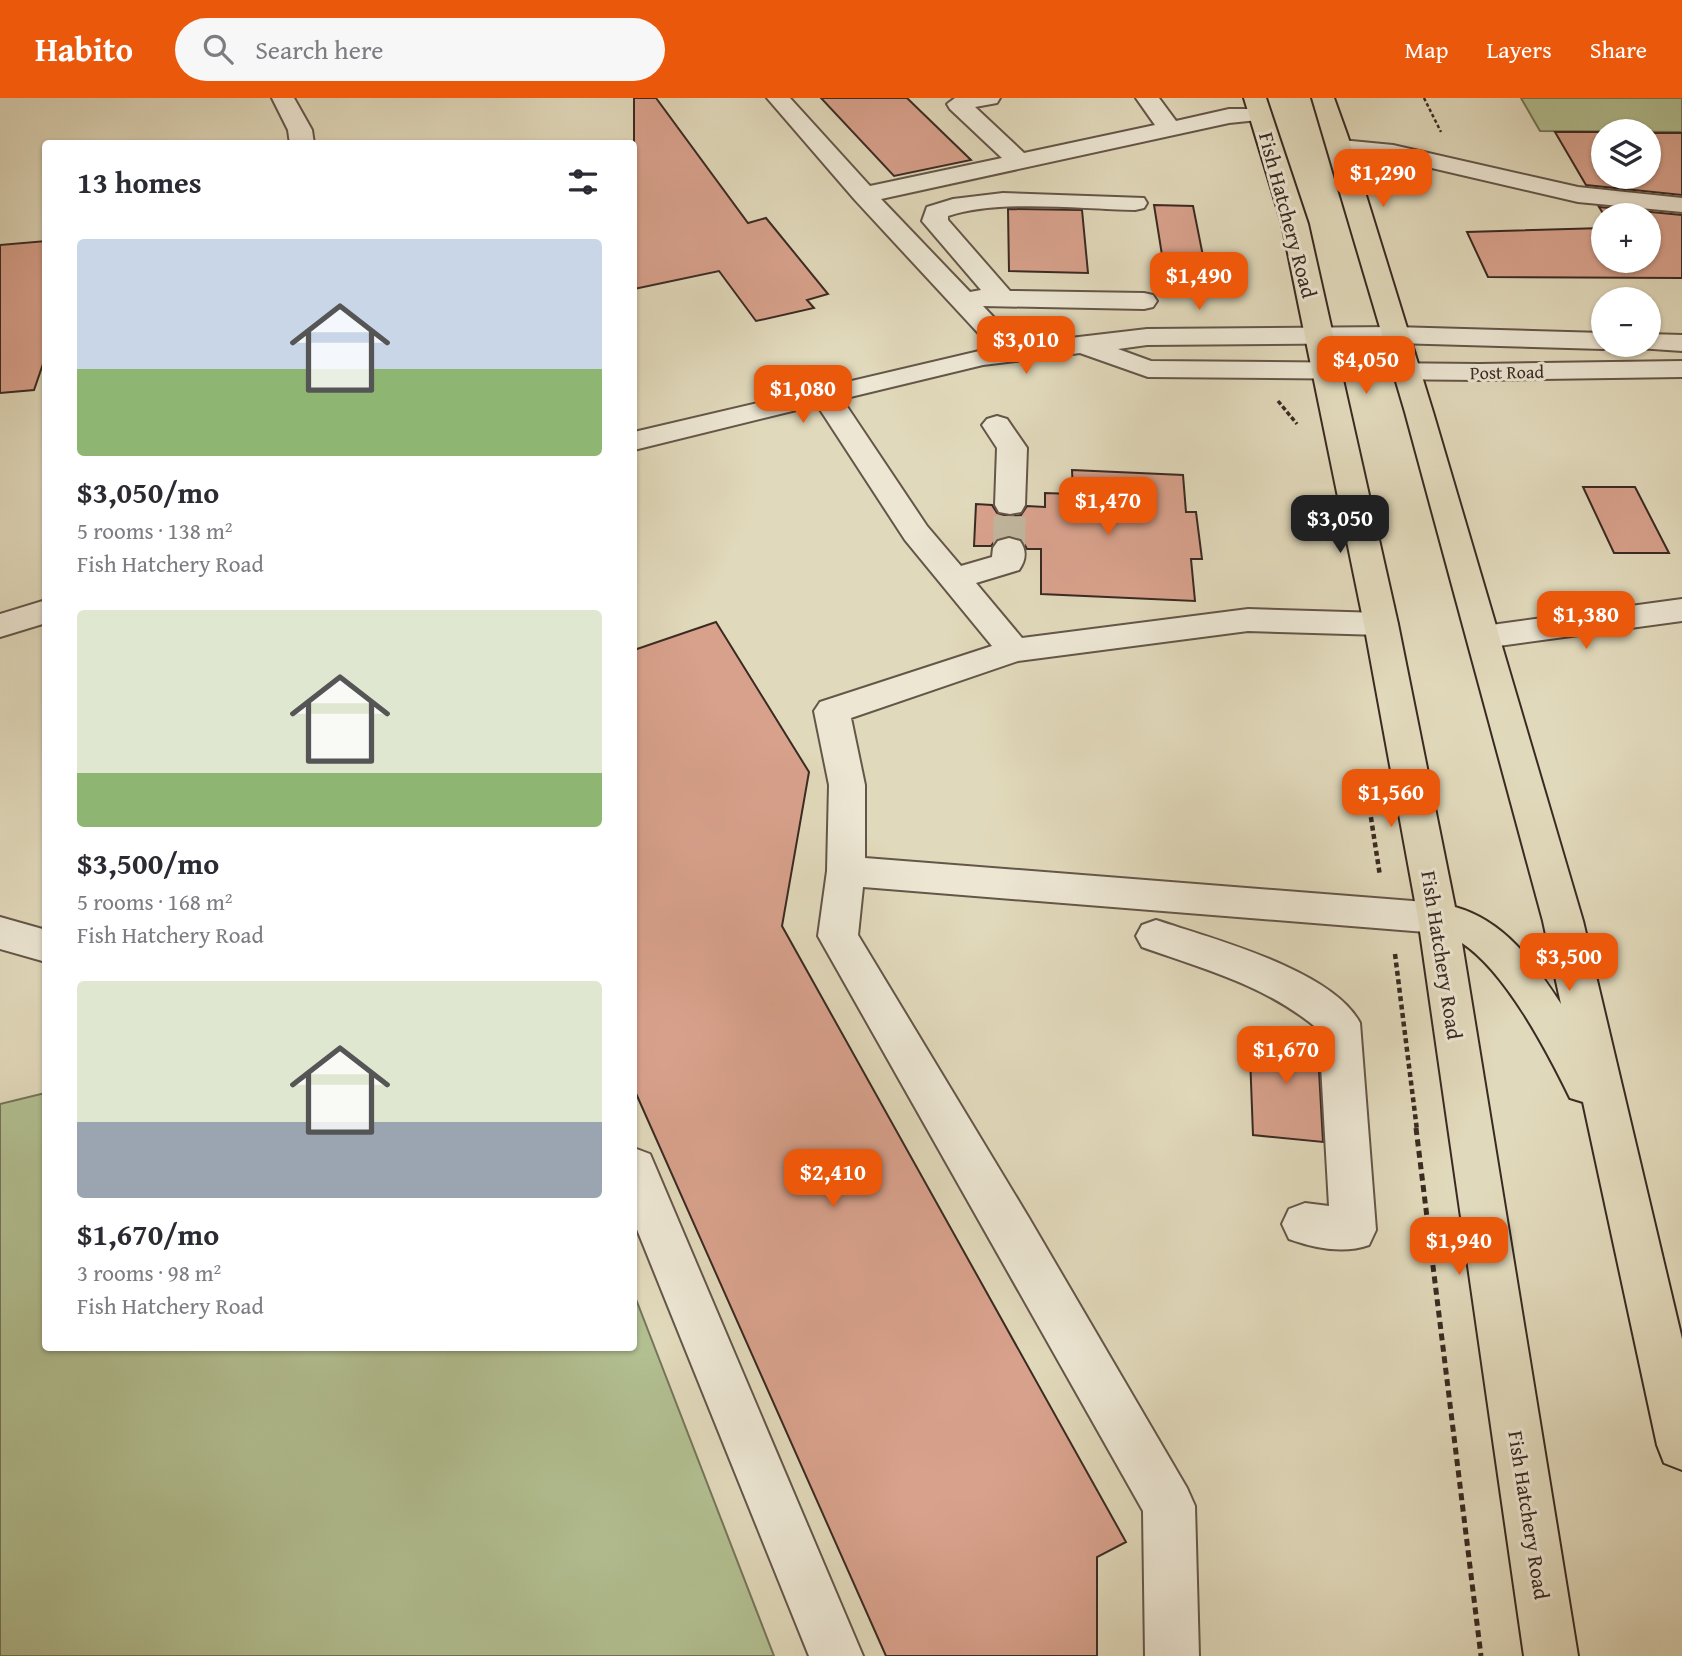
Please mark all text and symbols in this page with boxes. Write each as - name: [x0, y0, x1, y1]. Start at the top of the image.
- search box: [175, 18, 665, 81]
- text: Habito: [35, 25, 133, 73]
- icon: search: [199, 30, 237, 68]
- text: Search here: [255, 30, 383, 69]
- text: Map: [1405, 32, 1448, 67]
- text: Layers: [1486, 32, 1552, 67]
- text: Share: [1590, 32, 1647, 67]
- map controls: [1591, 119, 1661, 357]
- button: layers: [1591, 119, 1661, 189]
- street label: Fish Hatchery Road: [1251, 129, 1325, 302]
- pin: $1,290: [1326, 150, 1440, 209]
- text: $1,290: [1350, 155, 1416, 188]
- text: 13 homes: [77, 160, 202, 204]
- icon: filters: [564, 163, 602, 201]
- button: +: [1591, 203, 1661, 273]
- pin: $1,490: [1142, 252, 1256, 312]
- text: $1,490: [1166, 258, 1232, 291]
- icon: home: [277, 285, 403, 411]
- button: −: [1591, 287, 1661, 357]
- pin: $3,010: [969, 316, 1083, 376]
- text: $3,010: [993, 322, 1059, 355]
- pin: $4,050: [1309, 336, 1423, 396]
- text: $4,050: [1333, 342, 1399, 375]
- street label: Post Road: [1470, 358, 1545, 386]
- pin: $1,080: [746, 366, 860, 425]
- text: $1,080: [770, 371, 836, 404]
- text: $3,050/mo: [77, 470, 219, 514]
- pin: $1,470: [1051, 478, 1165, 537]
- text: $1,470: [1075, 483, 1141, 516]
- pin: $3,050: [1283, 496, 1397, 555]
- text: $3,050: [1307, 501, 1373, 534]
- text: 5 rooms · 138 m²: [77, 514, 232, 547]
- text: Fish Hatchery Road: [77, 547, 264, 580]
- pin: $1,380: [1529, 592, 1643, 651]
- text: $1,380: [1553, 597, 1619, 630]
- icon: home: [277, 656, 403, 782]
- pin: $1,560: [1334, 770, 1448, 829]
- text: $1,560: [1358, 775, 1424, 808]
- text: $3,500/mo: [77, 841, 219, 885]
- street label: Fish Hatchery Road: [1413, 868, 1471, 1042]
- text: 5 rooms · 168 m²: [77, 885, 232, 918]
- text: Fish Hatchery Road: [77, 918, 264, 951]
- pin: $3,500: [1512, 934, 1626, 993]
- text: $3,500: [1536, 939, 1602, 972]
- pin: $1,670: [1229, 1026, 1343, 1086]
- icon: home: [277, 1027, 403, 1153]
- text: $1,670: [1253, 1032, 1319, 1065]
- pin: $2,410: [776, 1150, 890, 1209]
- text: $2,410: [800, 1155, 866, 1188]
- text: $1,670/mo: [77, 1212, 219, 1256]
- pin: $1,940: [1402, 1218, 1516, 1277]
- text: $1,940: [1426, 1223, 1492, 1256]
- text: 3 rooms · 98 m²: [77, 1256, 221, 1289]
- text: Fish Hatchery Road: [77, 1289, 264, 1322]
- street label: Fish Hatchery Road: [1500, 1428, 1558, 1602]

